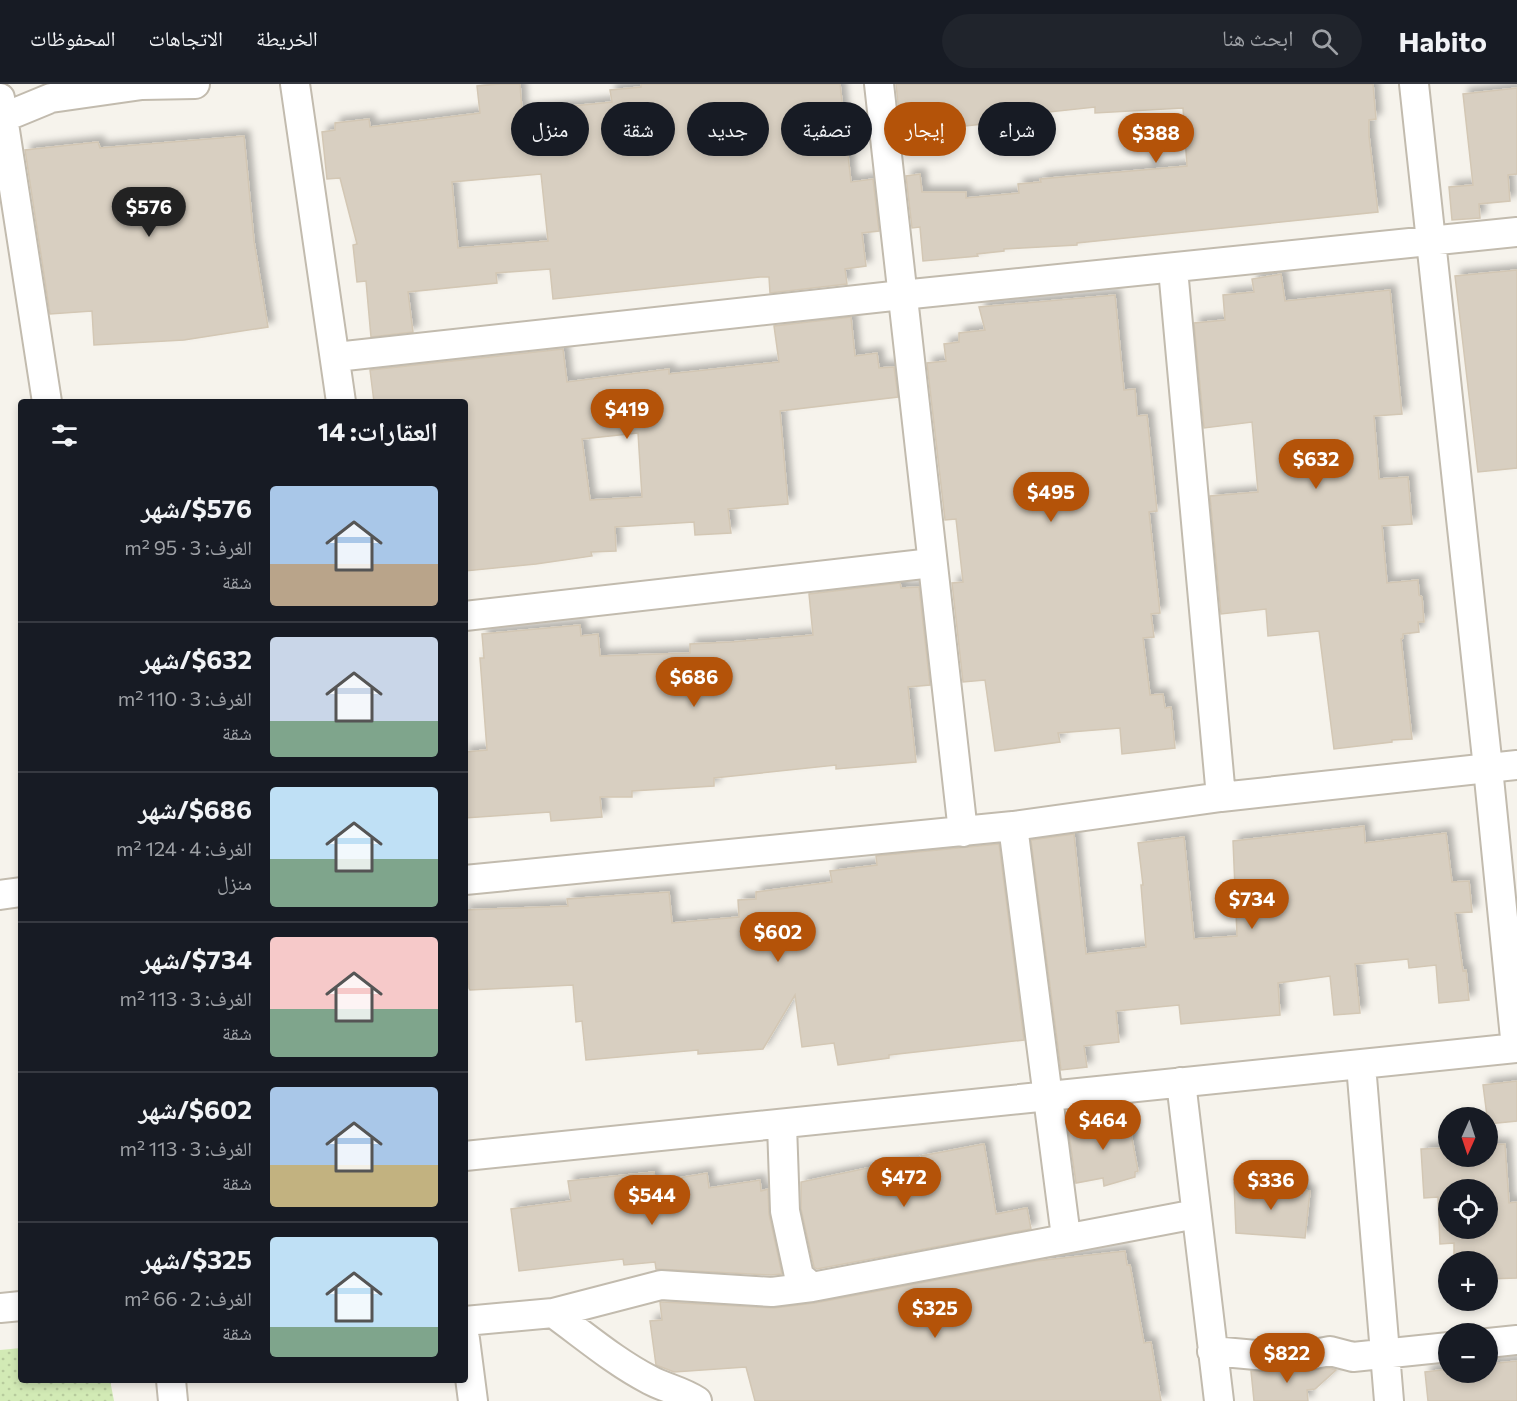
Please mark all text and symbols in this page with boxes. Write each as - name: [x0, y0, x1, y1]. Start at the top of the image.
- search box: [942, 14, 1362, 68]
- text: ابحث هنا: [1222, 24, 1293, 51]
- text: Habito: [1398, 24, 1487, 58]
- text: المحفوظات: [30, 25, 115, 50]
- text: الاتجاهات: [148, 25, 223, 50]
- text: الخريطة: [256, 25, 318, 50]
- icon: search: [1308, 25, 1341, 58]
- chip: منزل: [511, 102, 589, 156]
- chip: شقة: [601, 102, 675, 156]
- chip: جديد: [687, 102, 769, 156]
- chip: تصفية: [781, 102, 872, 156]
- chip: إيجار: [884, 102, 966, 156]
- chip: شراء: [978, 102, 1056, 156]
- pin: $388: [1120, 113, 1192, 164]
- text: $388: [1132, 120, 1180, 144]
- pin: $576: [113, 187, 185, 238]
- text: $576: [126, 194, 172, 218]
- pin: $419: [591, 389, 663, 440]
- text: $419: [605, 396, 649, 420]
- text: العقارات: 14: [317, 415, 438, 446]
- icon: filters: [48, 419, 81, 452]
- pin: $632: [1280, 439, 1352, 490]
- text: $632: [1293, 446, 1339, 470]
- pin: $495: [1015, 472, 1087, 523]
- text: $495: [1027, 479, 1075, 503]
- text: $576/شهر: [141, 492, 252, 523]
- icon: home: [318, 510, 390, 582]
- text: الغرف: 3 · 95 m²: [124, 535, 252, 559]
- text: شقة: [222, 569, 252, 593]
- text: $632/شهر: [141, 643, 252, 674]
- pin: $686: [658, 657, 730, 708]
- icon: home: [318, 661, 390, 733]
- text: $686: [670, 664, 718, 688]
- text: الغرف: 3 · 110 m²: [118, 686, 252, 710]
- text: شقة: [222, 720, 252, 744]
- text: $686/شهر: [138, 793, 252, 824]
- icon: home: [318, 811, 390, 883]
- text: الغرف: 4 · 124 m²: [116, 836, 252, 860]
- text: منزل: [217, 870, 252, 894]
- pin: $734: [1216, 879, 1288, 930]
- text: $734: [1229, 886, 1275, 910]
- pin: $602: [742, 912, 814, 963]
- text: $602: [754, 919, 802, 943]
- text: $734/شهر: [141, 943, 252, 974]
- icon: home: [318, 961, 390, 1033]
- text: الغرف: 3 · 113 m²: [119, 986, 252, 1010]
- text: شقة: [222, 1020, 252, 1044]
- text: $602/شهر: [139, 1093, 252, 1124]
- pin: $464: [1067, 1100, 1139, 1151]
- text: $464: [1079, 1107, 1127, 1131]
- north arrow: [1438, 1107, 1498, 1167]
- map controls: [1438, 1107, 1498, 1383]
- icon: home: [318, 1111, 390, 1183]
- text: الغرف: 3 · 113 m²: [119, 1136, 252, 1160]
- pin: $472: [868, 1157, 940, 1208]
- pin: $336: [1235, 1160, 1307, 1211]
- text: $472: [881, 1164, 927, 1188]
- text: $336: [1247, 1167, 1295, 1191]
- text: شقة: [222, 1170, 252, 1194]
- pin: $544: [616, 1175, 688, 1226]
- button: locate: [1438, 1179, 1498, 1239]
- text: $544: [628, 1182, 676, 1206]
- text: $325/شهر: [142, 1243, 252, 1274]
- button: +: [1438, 1251, 1498, 1311]
- icon: home: [318, 1261, 390, 1333]
- text: الغرف: 2 · 66 m²: [124, 1286, 252, 1310]
- pin: $325: [899, 1288, 971, 1339]
- text: $325: [912, 1295, 958, 1319]
- text: شقة: [222, 1320, 252, 1344]
- button: −: [1438, 1323, 1498, 1383]
- pin: $822: [1251, 1333, 1323, 1384]
- text: $822: [1264, 1340, 1310, 1364]

